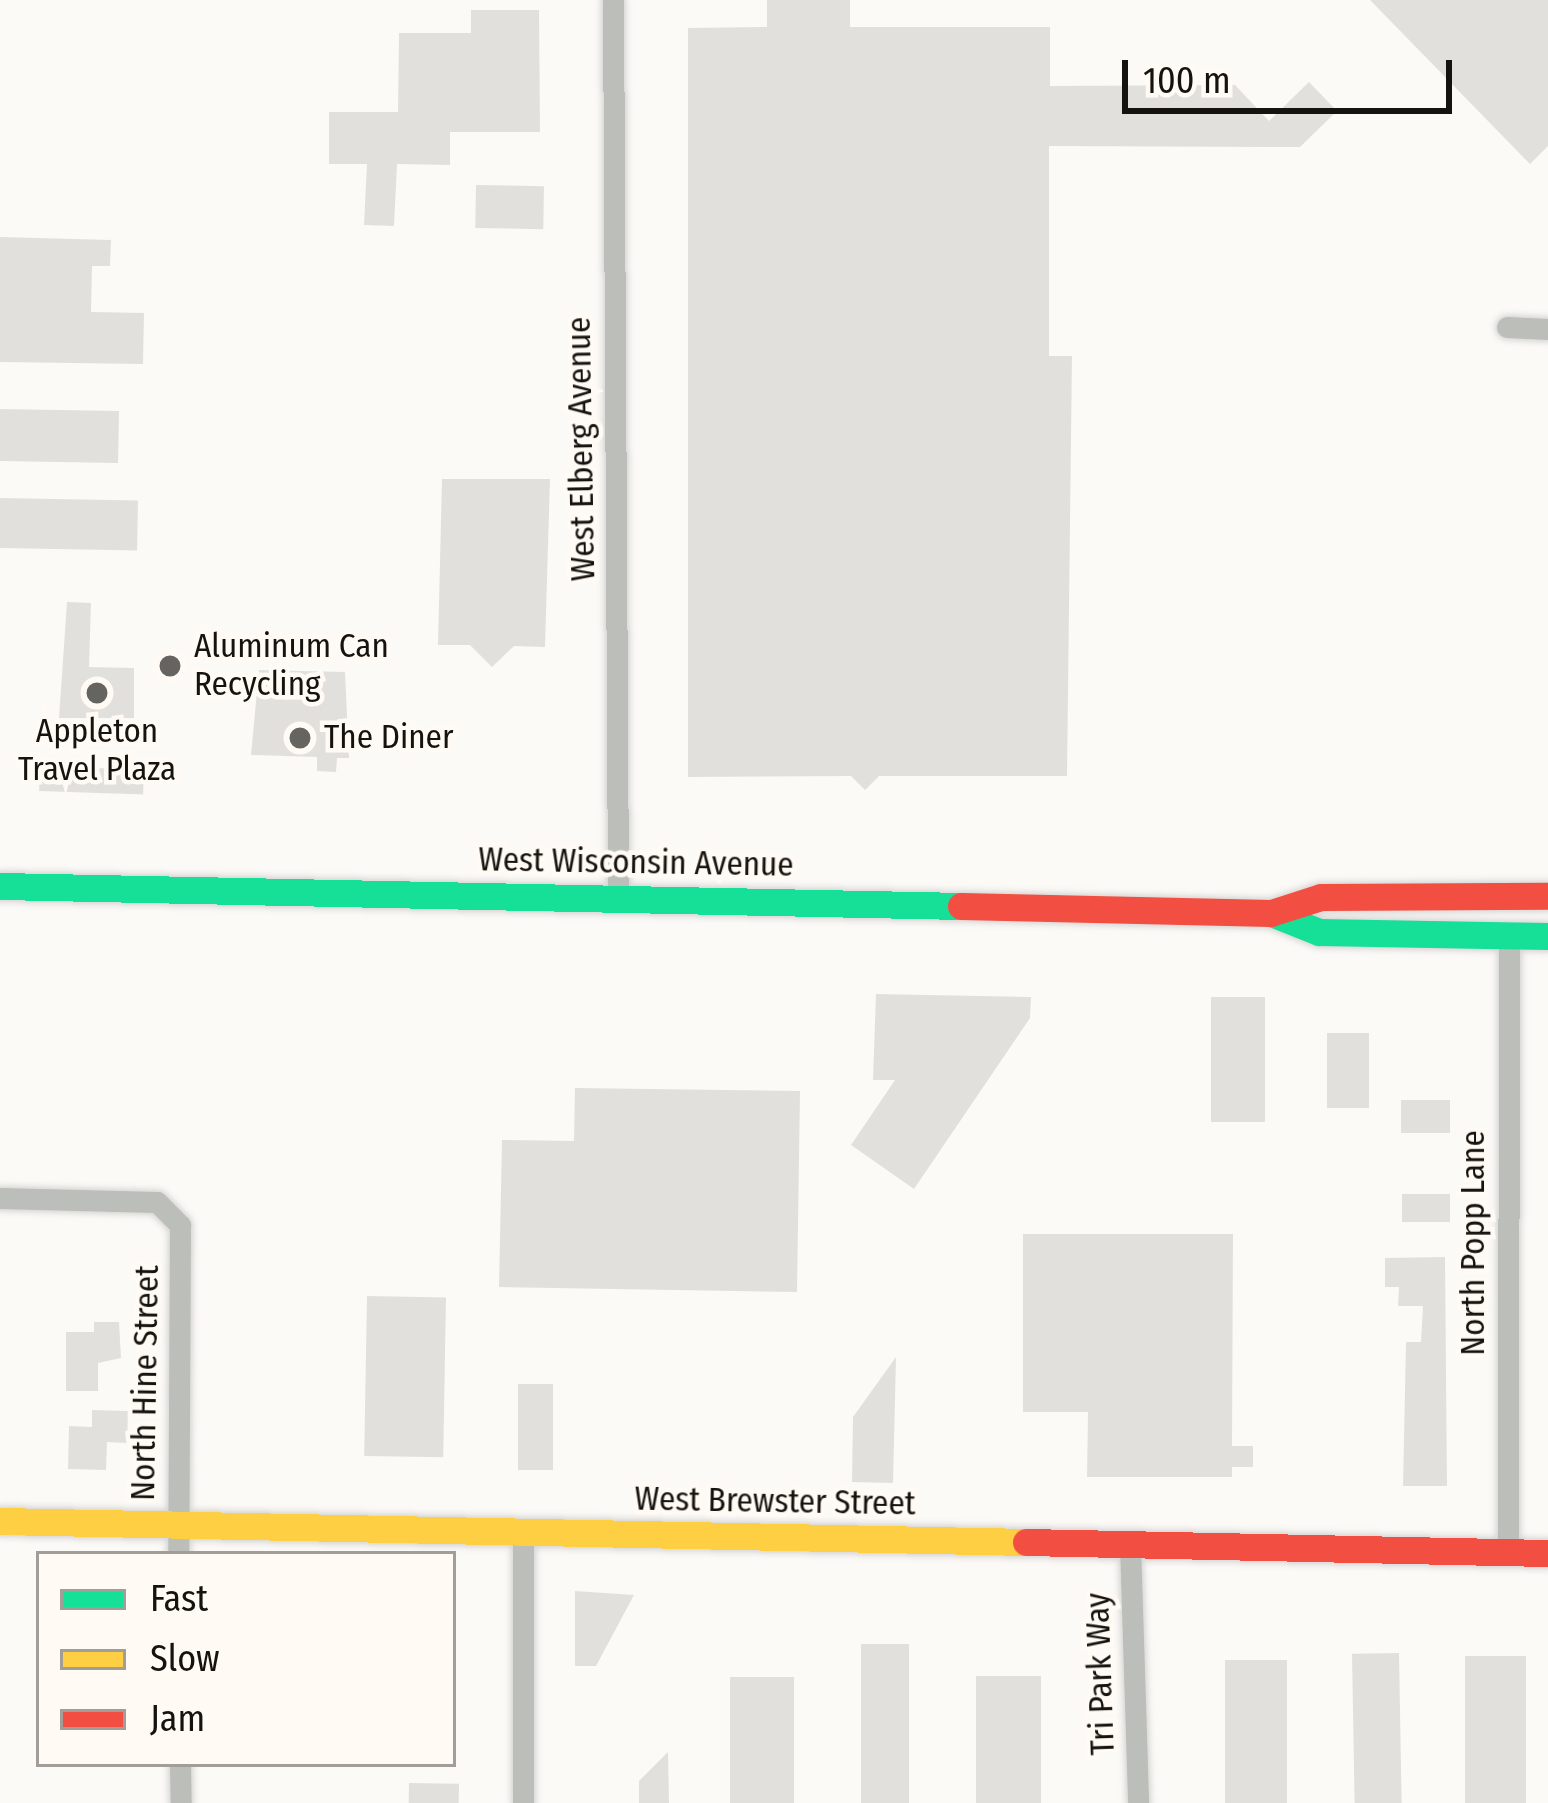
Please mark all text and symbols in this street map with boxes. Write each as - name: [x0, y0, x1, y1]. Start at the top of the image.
- scale bar: [1128, 36, 1458, 110]
- text: 100 m: [1143, 59, 1231, 103]
- street label: West Elberg Avenue: [560, 316, 604, 582]
- place label: Aluminum Can Recycling: [194, 627, 389, 705]
- marker: Aluminum Can Recycling: [157, 653, 183, 679]
- marker: Appleton Travel Plaza: [84, 680, 110, 706]
- place label: Appleton Travel Plaza: [18, 712, 176, 790]
- place label: The Diner: [324, 718, 453, 758]
- marker: The Diner: [287, 725, 313, 751]
- street label: West Wisconsin Avenue: [478, 840, 794, 886]
- street label: North Popp Lane: [1454, 1130, 1494, 1356]
- street label: North Hine Street: [124, 1265, 168, 1501]
- street label: West Brewster Street: [634, 1480, 916, 1524]
- legend: [36, 1551, 456, 1767]
- text: Fast: [150, 1577, 208, 1621]
- street label: Tri Park Way: [1078, 1592, 1124, 1756]
- text: Slow: [150, 1637, 220, 1681]
- text: Jam: [150, 1697, 205, 1741]

